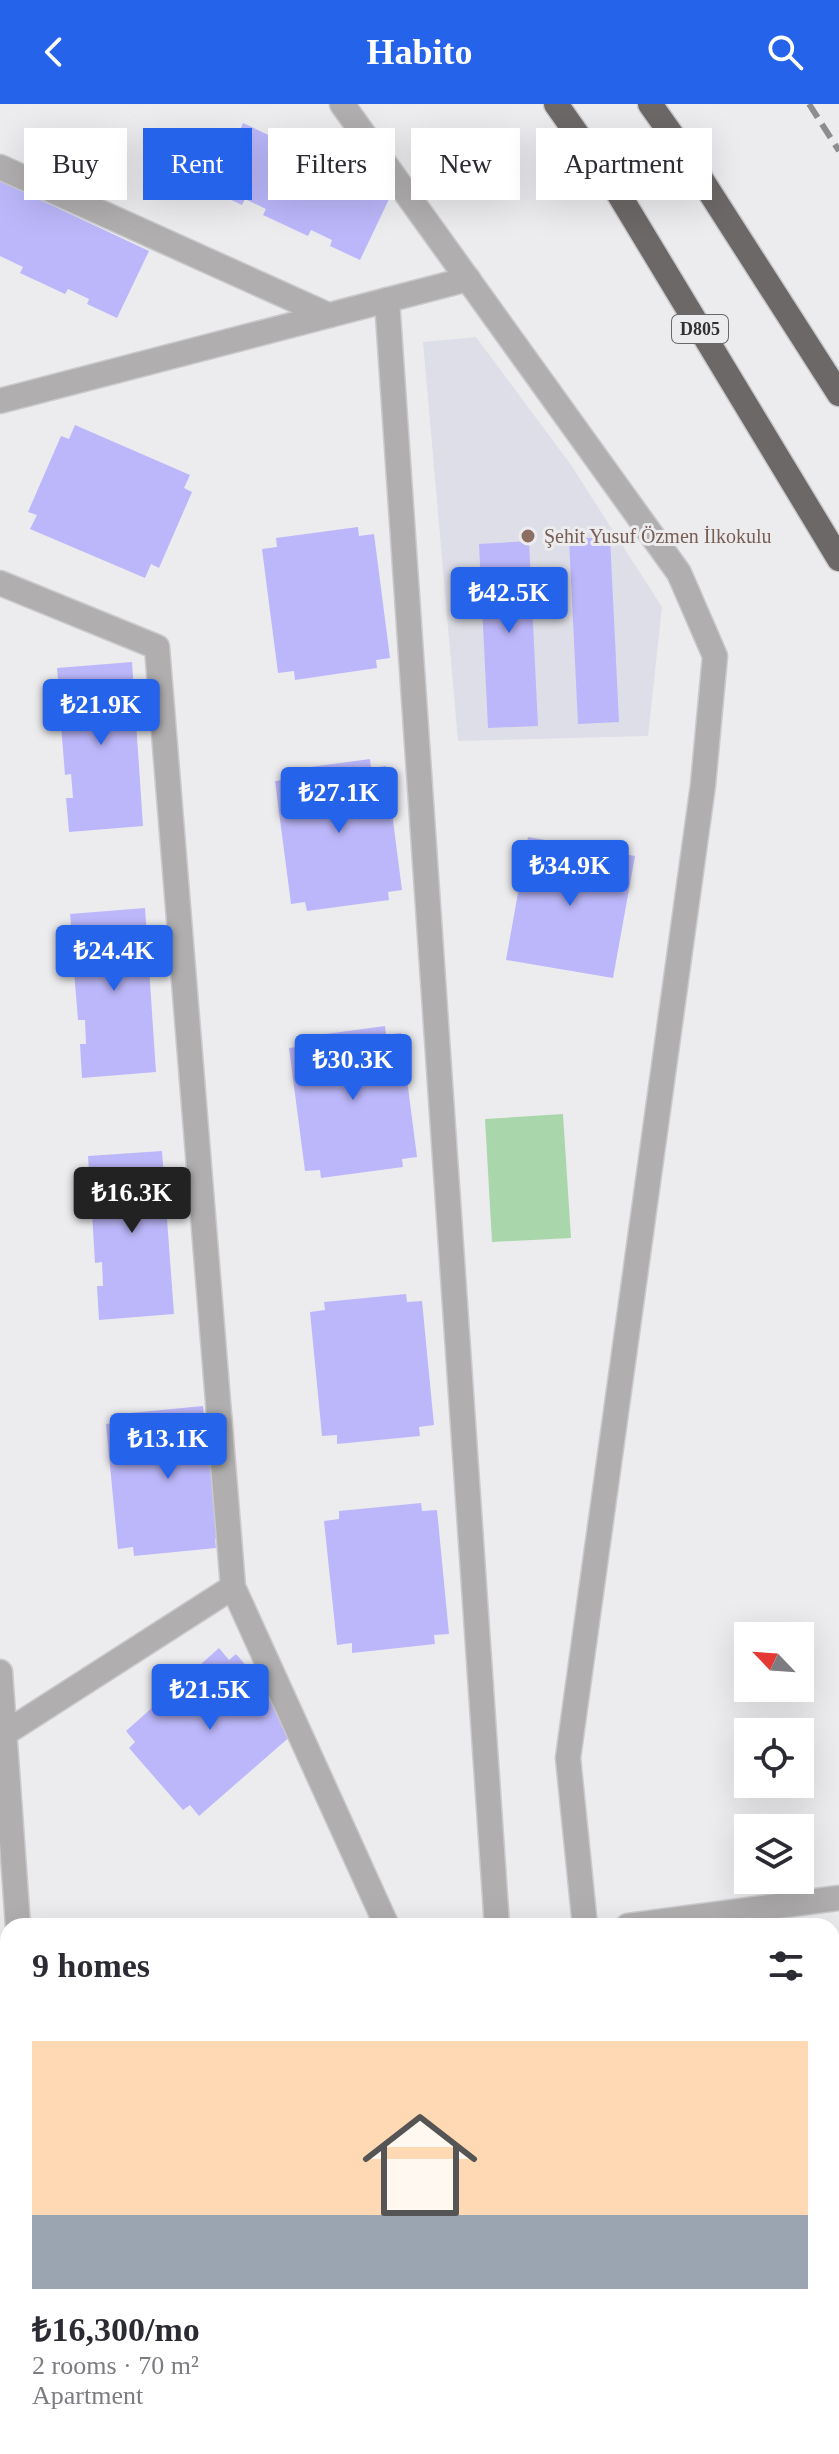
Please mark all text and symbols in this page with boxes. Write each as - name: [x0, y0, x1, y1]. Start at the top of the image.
- icon: back: [32, 30, 76, 74]
- icon: search: [763, 30, 807, 74]
- text: Habito: [366, 32, 473, 72]
- chip: Buy: [24, 128, 127, 200]
- chip: Rent: [143, 128, 252, 200]
- chip: Filters: [268, 128, 395, 200]
- chip: New: [411, 128, 520, 200]
- chip: Apartment: [536, 128, 712, 200]
- road number: D805: [672, 315, 728, 343]
- place label: Şehit Yusuf Özmen İlkokulu: [544, 525, 772, 548]
- marker: Şehit Yusuf Özmen İlkokulu: [519, 527, 537, 545]
- pin: ₺42.5K: [444, 567, 574, 635]
- text: ₺42.5K: [469, 578, 549, 607]
- pin: ₺21.9K: [36, 679, 166, 747]
- text: ₺21.9K: [61, 690, 141, 719]
- pin: ₺27.1K: [274, 767, 404, 835]
- text: ₺27.1K: [299, 778, 379, 807]
- pin: ₺34.9K: [505, 840, 635, 908]
- text: ₺34.9K: [530, 851, 610, 880]
- pin: ₺24.4K: [49, 925, 179, 993]
- text: ₺24.4K: [74, 936, 154, 965]
- pin: ₺30.3K: [288, 1034, 418, 1102]
- text: ₺30.3K: [313, 1045, 393, 1074]
- pin: ₺16.3K: [67, 1167, 197, 1235]
- text: ₺16.3K: [92, 1178, 172, 1207]
- pin: ₺13.1K: [103, 1413, 233, 1481]
- text: ₺13.1K: [128, 1424, 208, 1453]
- north arrow: [734, 1622, 814, 1702]
- map controls: [734, 1622, 814, 1894]
- pin: ₺21.5K: [145, 1664, 275, 1732]
- text: ₺21.5K: [170, 1675, 250, 1704]
- button: locate: [734, 1718, 814, 1798]
- button: layers: [734, 1814, 814, 1894]
- icon: filters: [764, 1944, 808, 1988]
- text: 9 homes: [32, 1947, 150, 1984]
- icon: home: [348, 2093, 492, 2237]
- text: ₺16,300/mo: [32, 2311, 200, 2348]
- text: 2 rooms · 70 m²: [32, 2351, 199, 2380]
- text: Apartment: [32, 2381, 143, 2410]

